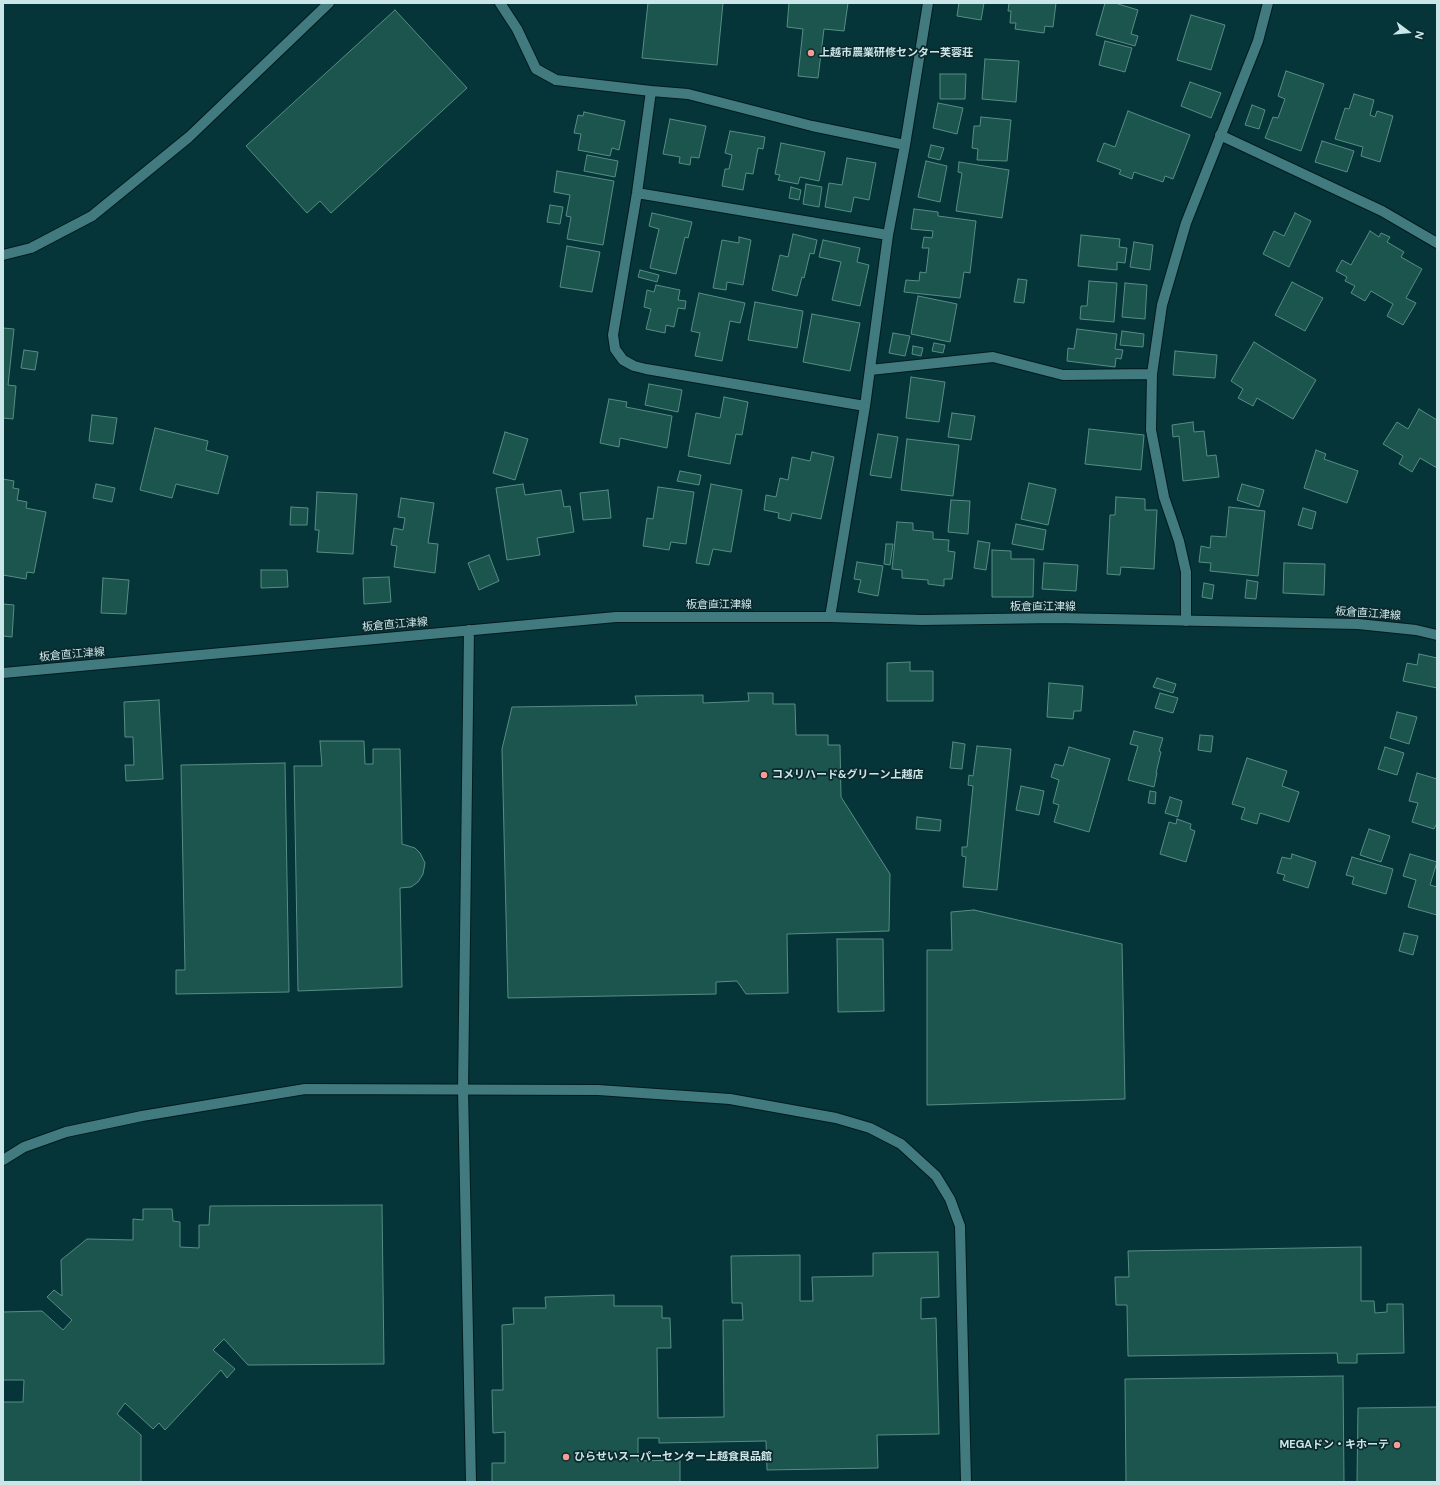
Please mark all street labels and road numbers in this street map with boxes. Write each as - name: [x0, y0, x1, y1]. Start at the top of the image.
- street label: 板倉直江津線: [686, 598, 752, 612]
- street label: 板倉直江津線: [1010, 600, 1076, 614]
- street label: 板倉直江津線: [1335, 605, 1401, 623]
- street label: 板倉直江津線: [362, 616, 428, 634]
- street label: 板倉直江津線: [39, 646, 105, 664]

